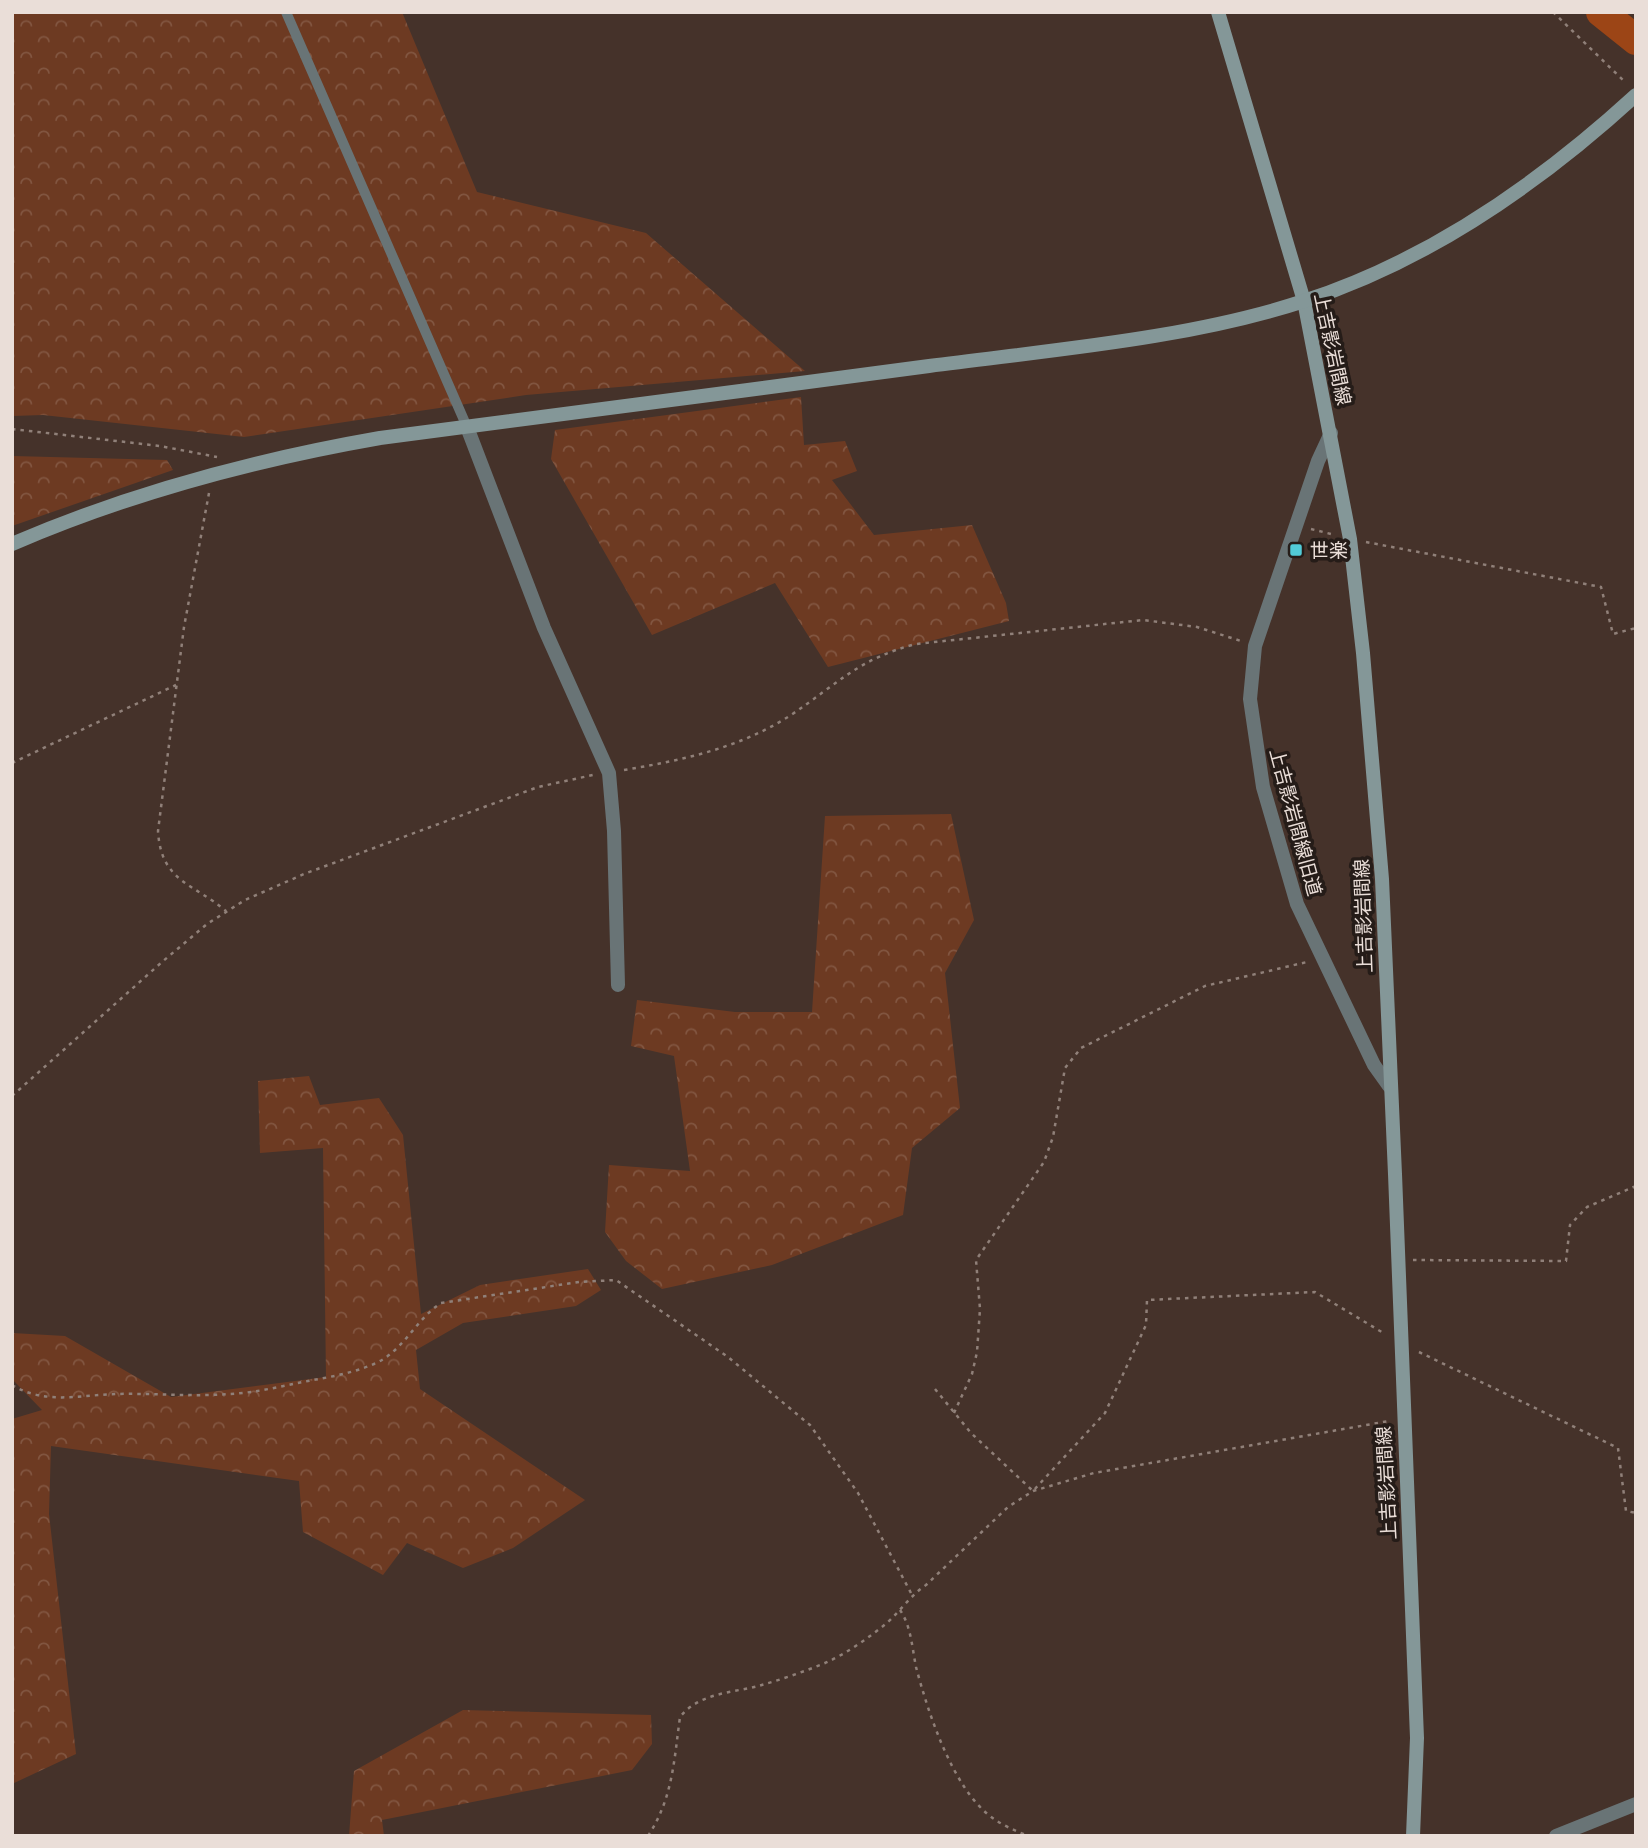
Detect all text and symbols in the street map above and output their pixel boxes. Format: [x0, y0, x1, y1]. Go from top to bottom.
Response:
street label: 上吉影岩間線 [1308, 291, 1358, 407]
place label: 世楽 [1310, 537, 1348, 563]
marker: 世楽 [1288, 542, 1304, 558]
street label: 上吉影岩間線旧道 [1264, 745, 1328, 899]
street label: 上吉影岩間線 [1348, 859, 1378, 973]
street label: 上吉影岩間線 [1370, 1425, 1402, 1541]

